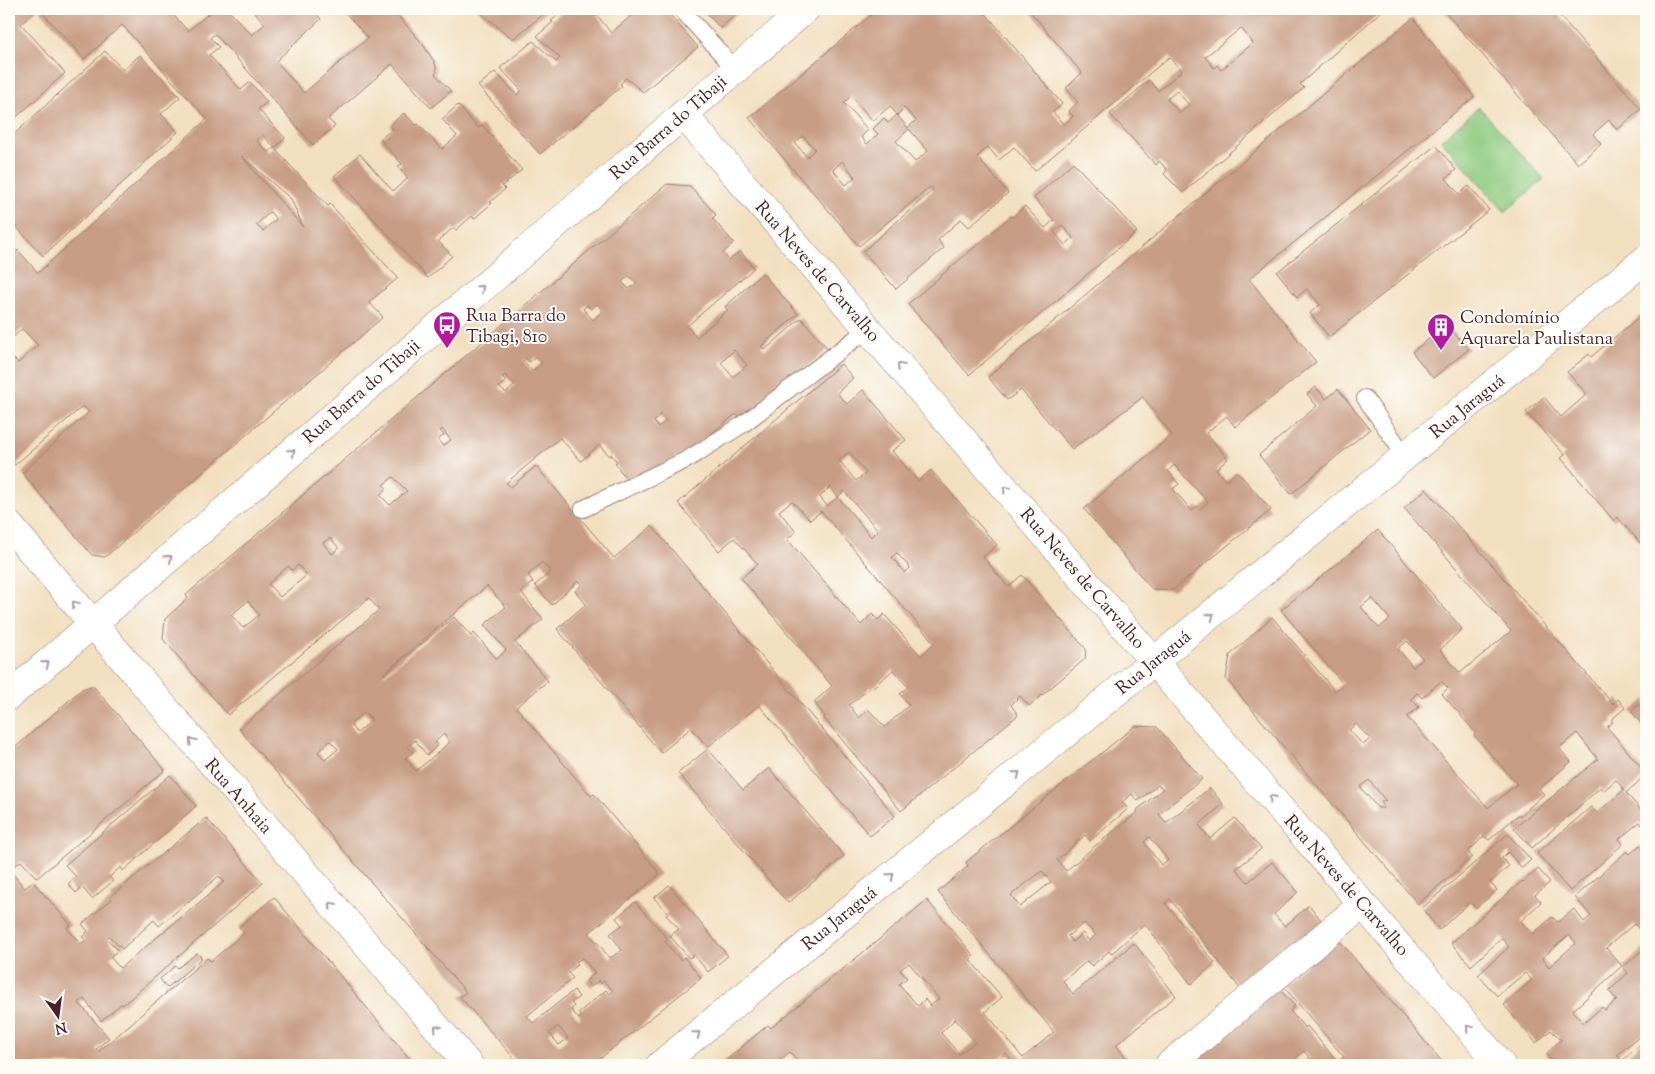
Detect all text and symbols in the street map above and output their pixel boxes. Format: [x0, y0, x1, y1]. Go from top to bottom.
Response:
street label: Rua Barra do Tibaji [605, 70, 734, 187]
street label: Rua Neves de Carvalho [748, 196, 885, 349]
one-way arrow [475, 285, 484, 294]
place label: Rua Barra do Tibagi, 810 [466, 304, 566, 351]
place label: Condomínio Aquarela Paulistana [1460, 306, 1613, 353]
bus stop icon: Rua Barra do Tibagi, 810 [432, 310, 462, 349]
building icon: Condomínio Aquarela Paulistana [1426, 312, 1456, 351]
street label: Rua Barra do Tibaji [298, 334, 427, 451]
one-way arrow [897, 363, 906, 372]
street label: Rua Jaraguá [1425, 369, 1512, 446]
one-way arrow [286, 448, 295, 457]
one-way arrow [1003, 486, 1012, 495]
street label: Rua Neves de Carvalho [1013, 503, 1150, 656]
one-way arrow [163, 555, 172, 564]
one-way arrow [72, 601, 81, 610]
one-way arrow [1205, 612, 1214, 621]
street label: Rua Jaraguá [1111, 625, 1198, 702]
one-way arrow [40, 662, 49, 670]
one-way arrow [189, 738, 198, 747]
street label: Rua Anhaia [197, 754, 278, 841]
one-way arrow [1011, 771, 1020, 779]
one-way arrow [1269, 795, 1278, 804]
street label: Rua Neves de Carvalho [1277, 810, 1414, 963]
one-way arrow [885, 874, 894, 882]
street label: Rua Jaraguá [797, 881, 884, 958]
one-way arrow [329, 901, 338, 910]
north arrow [32, 992, 82, 1042]
text: N [53, 1016, 69, 1038]
one-way arrow [434, 1025, 443, 1034]
one-way arrow [1466, 1025, 1475, 1034]
one-way arrow [692, 1031, 701, 1040]

